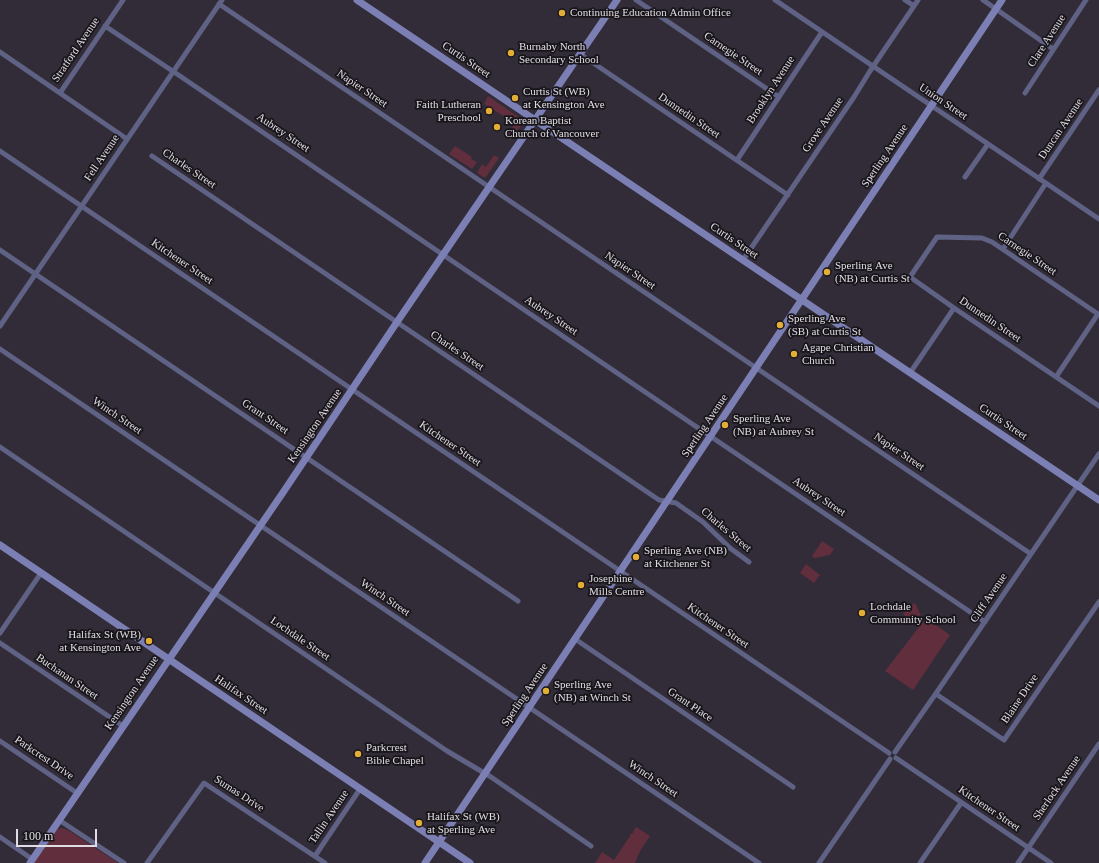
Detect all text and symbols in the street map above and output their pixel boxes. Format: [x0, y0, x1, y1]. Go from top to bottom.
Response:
place label: Continuing Education Admin Office [570, 6, 731, 20]
marker: Continuing Education Admin Office [557, 8, 567, 18]
street label: Clare Avenue [1025, 12, 1069, 70]
street label: Stratford Avenue [49, 15, 103, 85]
street label: Carnegie Street [701, 29, 765, 79]
street label: Curtis Street [439, 39, 493, 81]
place label: Burnaby North Secondary School [519, 40, 599, 66]
marker: Burnaby North Secondary School [506, 48, 516, 58]
street label: Brooklyn Avenue [744, 54, 798, 126]
street label: Napier Street [334, 67, 390, 111]
street label: Union Street [916, 81, 970, 123]
place label: Curtis St (WB) at Kensington Ave [523, 85, 605, 111]
street label: Dunnedin Street [656, 90, 722, 142]
marker: Curtis St (WB) at Kensington Ave [510, 93, 520, 103]
street label: Grove Avenue [800, 95, 846, 155]
street label: Duncan Avenue [1036, 96, 1086, 162]
place label: Faith Lutheran Preschool [416, 98, 481, 124]
marker: Faith Lutheran Preschool [484, 106, 494, 116]
street label: Aubrey Street [254, 110, 312, 156]
place label: Korean Baptist Church of Vancouver [505, 114, 599, 140]
marker: Korean Baptist Church of Vancouver [492, 122, 502, 132]
street label: Sperling Avenue [859, 122, 911, 190]
street label: Fell Avenue [82, 132, 122, 184]
street label: Charles Street [160, 146, 218, 192]
street label: Curtis Street [707, 220, 761, 262]
street label: Carnegie Street [995, 229, 1059, 279]
street label: Kitchener Street [149, 236, 215, 288]
street label: Napier Street [602, 249, 658, 293]
place label: Sperling Ave (NB) at Curtis St [835, 259, 910, 285]
marker: Sperling Ave (NB) at Curtis St [822, 267, 832, 277]
street label: Aubrey Street [522, 293, 580, 339]
street label: Dunnedin Street [957, 294, 1023, 346]
place label: Sperling Ave (SB) at Curtis St [788, 312, 861, 338]
marker: Sperling Ave (SB) at Curtis St [775, 320, 785, 330]
street label: Charles Street [428, 328, 486, 374]
place label: Agape Christian Church [802, 341, 874, 367]
marker: Agape Christian Church [789, 349, 799, 359]
street label: Kensington Avenue [285, 386, 345, 466]
street label: Sperling Avenue [679, 392, 731, 460]
street label: Winch Street [90, 395, 144, 437]
street label: Grant Street [239, 397, 291, 437]
street label: Curtis Street [976, 401, 1030, 443]
place label: Sperling Ave (NB) at Aubrey St [733, 412, 814, 438]
street label: Kitchener Street [417, 418, 483, 470]
marker: Sperling Ave (NB) at Aubrey St [720, 420, 730, 430]
street label: Napier Street [871, 430, 927, 474]
street label: Aubrey Street [790, 474, 848, 520]
street label: Charles Street [698, 505, 754, 555]
place label: Sperling Ave (NB) at Kitchener St [644, 544, 727, 570]
marker: Sperling Ave (NB) at Kitchener St [631, 552, 641, 562]
street label: Cliff Avenue [968, 571, 1010, 625]
place label: Josephine Mills Centre [589, 572, 644, 598]
street label: Winch Street [358, 577, 412, 619]
marker: Josephine Mills Centre [576, 580, 586, 590]
street label: Kitchener Street [685, 600, 751, 652]
place label: Lochdale Community School [870, 600, 956, 626]
marker: Lochdale Community School [857, 608, 867, 618]
street label: Lochdale Street [268, 614, 332, 664]
place label: Halifax St (WB) at Kensington Ave [59, 628, 141, 654]
marker: Halifax St (WB) at Kensington Ave [144, 636, 154, 646]
street label: Buchanan Street [33, 651, 101, 703]
street label: Kensington Avenue [102, 653, 162, 733]
street label: Sperling Avenue [499, 661, 551, 729]
street label: Halifax Street [212, 672, 270, 718]
street label: Blaine Drive [999, 672, 1041, 726]
place label: Sperling Ave (NB) at Winch St [554, 678, 631, 704]
street label: Grant Place [665, 685, 715, 725]
marker: Sperling Ave (NB) at Winch St [541, 686, 551, 696]
street label: Parkcrest Drive [12, 733, 76, 783]
place label: Parkcrest Bible Chapel [366, 741, 424, 767]
marker: Parkcrest Bible Chapel [353, 749, 363, 759]
street label: Sherlock Avenue [1030, 753, 1084, 823]
street label: Winch Street [626, 758, 680, 800]
street label: Sumas Drive [211, 773, 267, 815]
street label: Kitchener Street [956, 783, 1022, 835]
street label: Tallin Avenue [306, 788, 352, 846]
place label: Halifax St (WB) at Sperling Ave [427, 810, 500, 836]
marker: Halifax St (WB) at Sperling Ave [414, 818, 424, 828]
scale bar [18, 821, 99, 847]
text: 100 m [23, 829, 53, 843]

